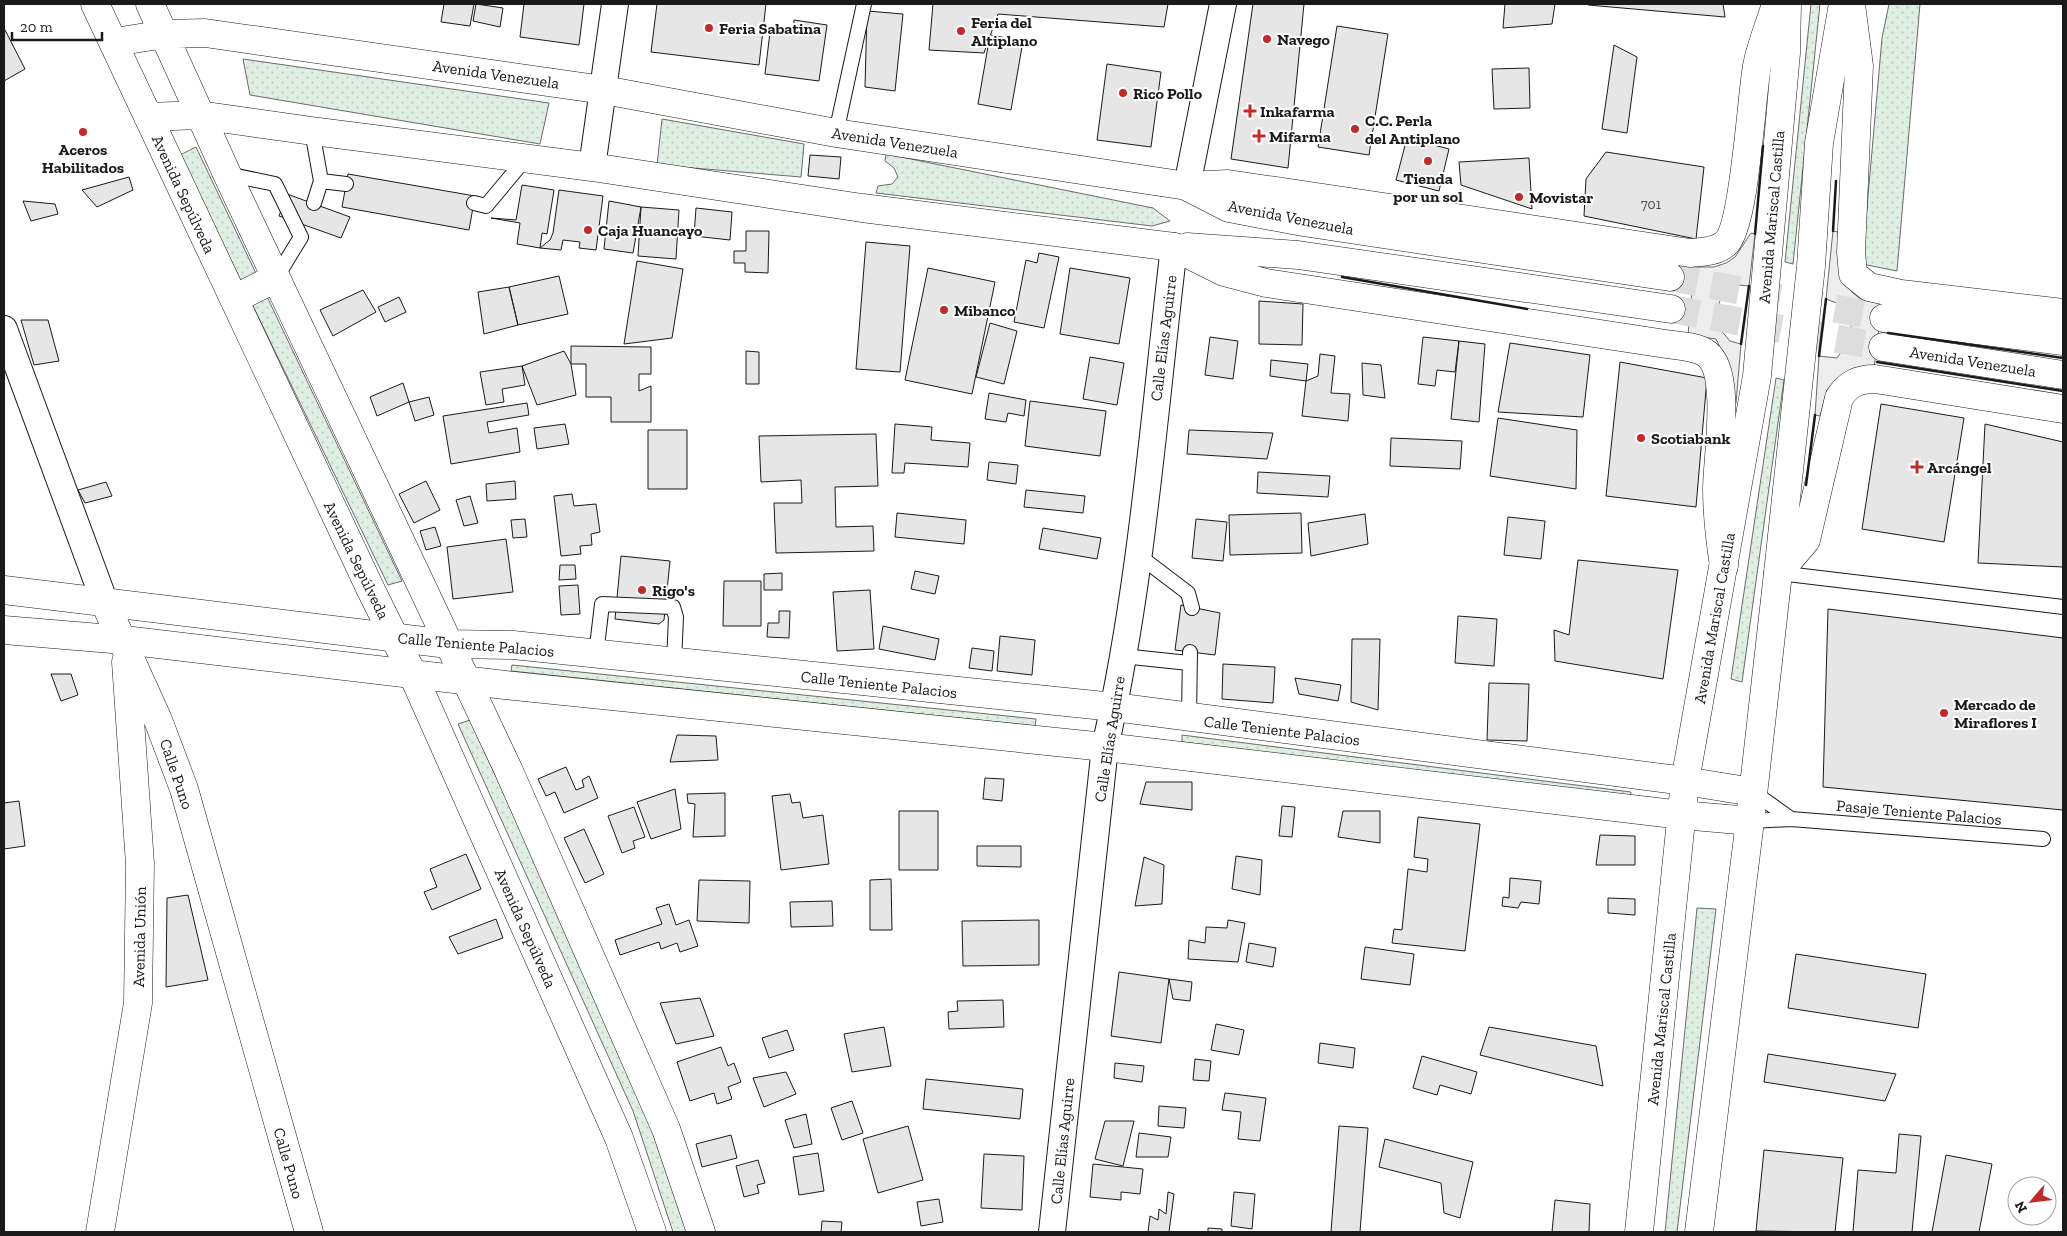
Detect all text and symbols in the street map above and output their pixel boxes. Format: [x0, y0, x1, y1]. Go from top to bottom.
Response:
scale bar [12, 10, 102, 42]
place label: Feria del Altiplano [971, 13, 1038, 50]
text: 20 m [20, 18, 53, 36]
place label: Feria Sabatina [719, 19, 821, 38]
marker: Feria Sabatina [703, 22, 715, 34]
marker: Feria del Altiplano [955, 25, 967, 37]
place label: Navego [1277, 30, 1331, 49]
marker: Navego [1261, 33, 1273, 45]
street label: Avenida Venezuela [431, 56, 561, 93]
place label: Rico Pollo [1133, 84, 1203, 103]
marker: Rico Pollo [1117, 87, 1129, 99]
place label: Inkafarma [1260, 102, 1335, 121]
marker: Inkafarma [1244, 105, 1256, 117]
place label: C.C. Perla del Antiplano [1365, 111, 1461, 148]
street label: Avenida Venezuela [830, 123, 960, 162]
marker: C.C. Perla del Antiplano [1349, 123, 1361, 135]
marker: Aceros Habilitados [77, 126, 89, 138]
place label: Mifarma [1269, 127, 1331, 146]
marker: Mifarma [1253, 130, 1265, 142]
street label: Avenida Mariscal Castilla [1754, 130, 1789, 304]
street label: Avenida Sepúlveda [148, 132, 219, 257]
place label: Aceros Habilitados [42, 140, 124, 177]
marker: Tienda por un sol [1422, 155, 1434, 167]
place label: Tienda por un sol [1393, 169, 1463, 206]
place label: Movistar [1529, 188, 1593, 207]
marker: Movistar [1513, 191, 1525, 203]
street label: Avenida Venezuela [1226, 196, 1356, 239]
house number: 701 [1641, 196, 1662, 213]
place label: Caja Huancayo [598, 221, 703, 240]
marker: Caja Huancayo [582, 224, 594, 236]
street label: Calle Elías Aguirre [1146, 274, 1181, 402]
place label: Mibanco [954, 301, 1016, 320]
marker: Mibanco [938, 304, 950, 316]
street label: Avenida Venezuela [1908, 342, 2038, 381]
place label: Scotiabank [1651, 429, 1730, 448]
marker: Scotiabank [1635, 432, 1647, 444]
place label: Arcángel [1927, 458, 1992, 477]
marker: Arcángel [1911, 461, 1923, 473]
street label: Avenida Sepúlveda [320, 498, 393, 622]
street label: Avenida Mariscal Castilla [1690, 531, 1739, 705]
place label: Rigo's [652, 581, 695, 600]
marker: Rigo's [636, 584, 648, 596]
street label: Calle Teniente Palacios [397, 628, 555, 661]
street label: Calle Teniente Palacios [800, 667, 958, 702]
street label: Calle Elías Aguirre [1090, 675, 1129, 803]
place label: Mercado de Miraflores I [1954, 695, 2037, 732]
marker: Mercado de Miraflores I [1938, 707, 1950, 719]
street label: Calle Teniente Palacios [1203, 711, 1361, 750]
street label: Calle Puno [156, 736, 197, 812]
street label: Pasaje Teniente Palacios [1835, 796, 2003, 829]
street label: Avenida Sepúlveda [491, 866, 560, 991]
street label: Avenida Unión [129, 886, 150, 988]
street label: Avenida Mariscal Castilla [1643, 932, 1680, 1106]
street label: Calle Elías Aguirre [1046, 1077, 1079, 1205]
street label: Calle Puno [269, 1125, 308, 1201]
north arrow [2007, 1176, 2057, 1226]
text: N [2011, 1198, 2031, 1216]

